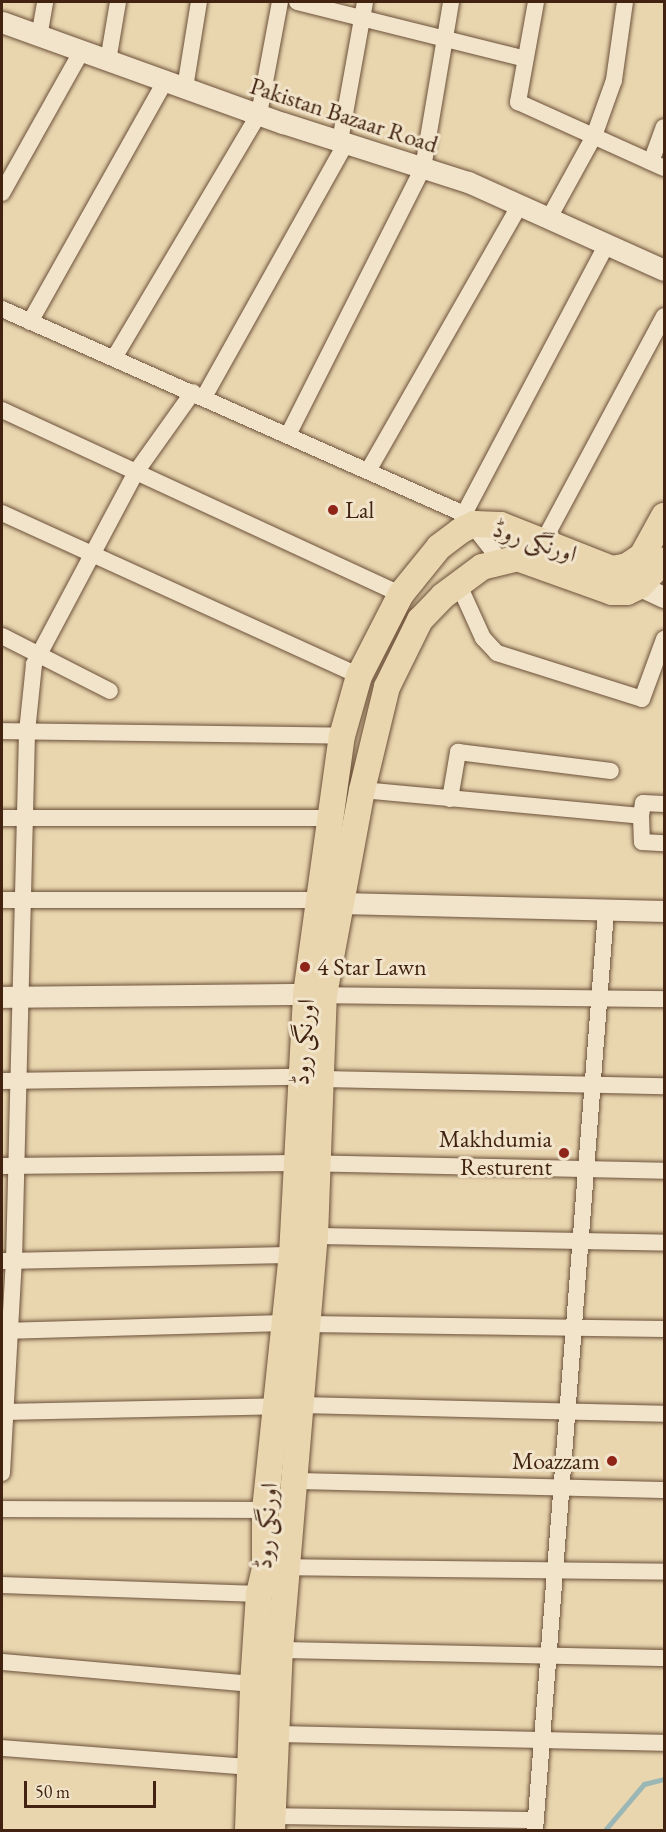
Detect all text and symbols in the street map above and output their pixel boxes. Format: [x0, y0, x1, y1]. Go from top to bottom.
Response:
street label: Pakistan Bazaar Road [247, 71, 441, 159]
place label: Lal [345, 496, 374, 524]
marker: Lal [326, 503, 340, 517]
street label: اورنگی روڈ [489, 514, 581, 568]
place label: 4 Star Lawn [317, 953, 427, 981]
marker: 4 Star Lawn [298, 960, 312, 974]
street label: اورنگی روڈ [286, 998, 320, 1086]
place label: Makhdumia Resturent [439, 1125, 552, 1181]
marker: Makhdumia Resturent [557, 1146, 571, 1160]
place label: Moazzam [512, 1447, 600, 1475]
marker: Moazzam [605, 1454, 619, 1468]
street label: اورنگی روڈ [249, 1482, 283, 1570]
scale bar [27, 1769, 159, 1807]
text: 50 m [35, 1780, 70, 1803]

